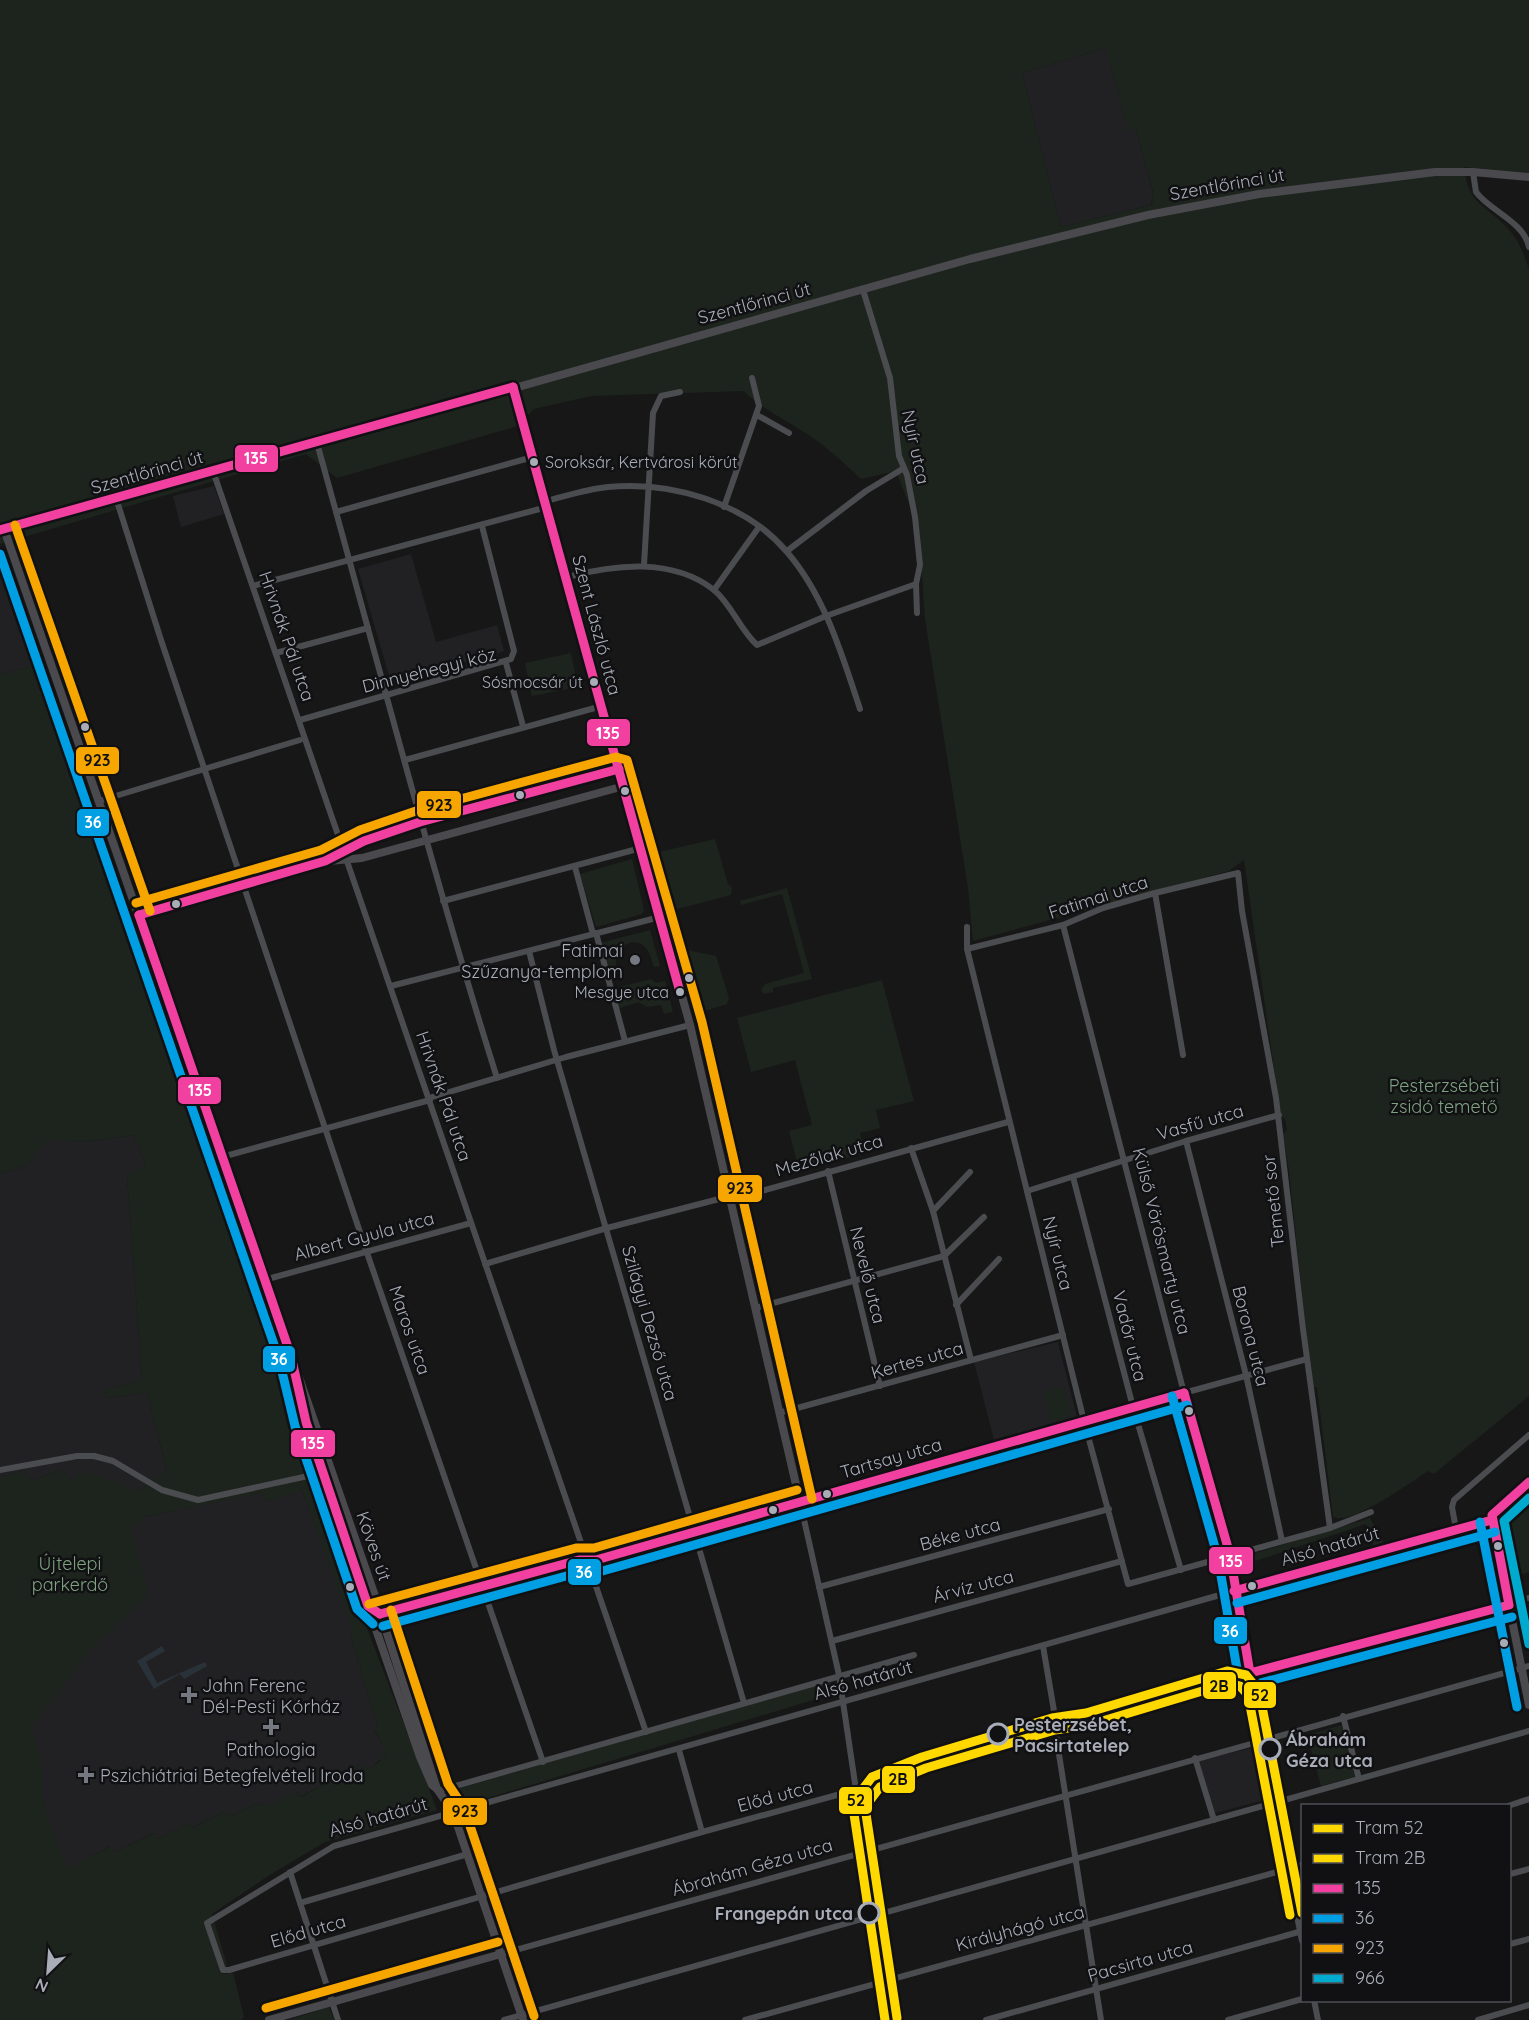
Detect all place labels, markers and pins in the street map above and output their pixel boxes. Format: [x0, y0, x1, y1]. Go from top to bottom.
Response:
place label: Soroksár, Kertvárosi körút [545, 452, 737, 472]
marker: Soroksár, Kertvárosi körút [528, 456, 540, 468]
place label: Sósmocsár út [482, 672, 583, 692]
marker: Sósmocsár út [588, 676, 600, 688]
unlabelled marker [79, 721, 91, 733]
unlabelled marker [619, 785, 631, 797]
unlabelled marker [514, 789, 526, 801]
unlabelled marker [170, 898, 182, 910]
place label: Fatimai Szűzanya-templom [461, 939, 623, 983]
marker: Fatimai Szűzanya-templom [628, 953, 642, 967]
unlabelled marker [683, 972, 695, 984]
place label: Mesgye utca [574, 982, 669, 1002]
marker: Mesgye utca [674, 986, 686, 998]
unlabelled marker [1183, 1405, 1195, 1417]
unlabelled marker [821, 1488, 833, 1500]
unlabelled marker [767, 1504, 779, 1516]
unlabelled marker [1492, 1540, 1504, 1552]
unlabelled marker [1246, 1580, 1258, 1592]
unlabelled marker [344, 1581, 356, 1593]
unlabelled marker [1498, 1637, 1510, 1649]
place label: Jahn Ferenc Dél-Pesti Kórház [202, 1674, 340, 1718]
marker: Jahn Ferenc Dél-Pesti Kórház [180, 1686, 198, 1704]
place label: Pesterzsébet, Pacsirtatelep [1014, 1713, 1132, 1757]
marker: Pathologia [262, 1718, 280, 1736]
marker: Pesterzsébet, Pacsirtatelep [987, 1723, 1009, 1745]
place label: Ábrahám Géza utca [1286, 1728, 1373, 1772]
place label: Pathologia [226, 1738, 316, 1761]
marker: Ábrahám Géza utca [1259, 1738, 1281, 1760]
place label: Pszichiátriai Betegfelvételi Iroda [100, 1764, 364, 1787]
marker: Pszichiátriai Betegfelvételi Iroda [77, 1766, 95, 1784]
place label: Frangepán utca [715, 1902, 853, 1925]
marker: Frangepán utca [858, 1902, 880, 1924]

